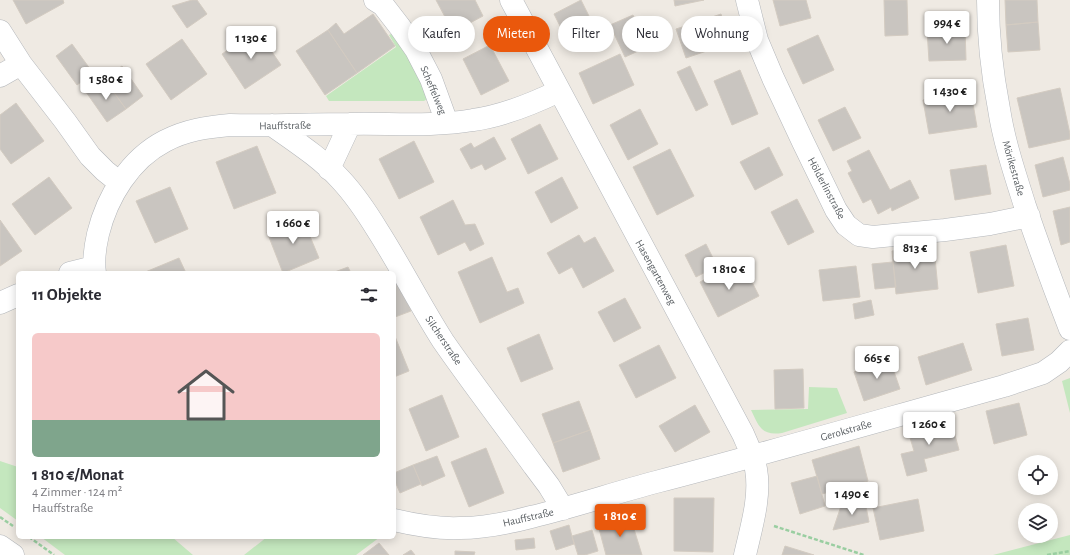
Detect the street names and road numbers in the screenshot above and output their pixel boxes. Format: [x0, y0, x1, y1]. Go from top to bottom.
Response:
street label: Scheffelweg [418, 64, 449, 117]
street label: Hauffstraße [259, 120, 311, 131]
street label: Mörikestraße [1000, 139, 1027, 197]
street label: Hölderlinstraße [806, 156, 847, 221]
street label: Hasengartenweg [633, 238, 678, 307]
street label: Silcherstraße [423, 314, 464, 367]
street label: Gerokstraße [819, 418, 873, 443]
street label: Hauffstraße [502, 506, 555, 529]

